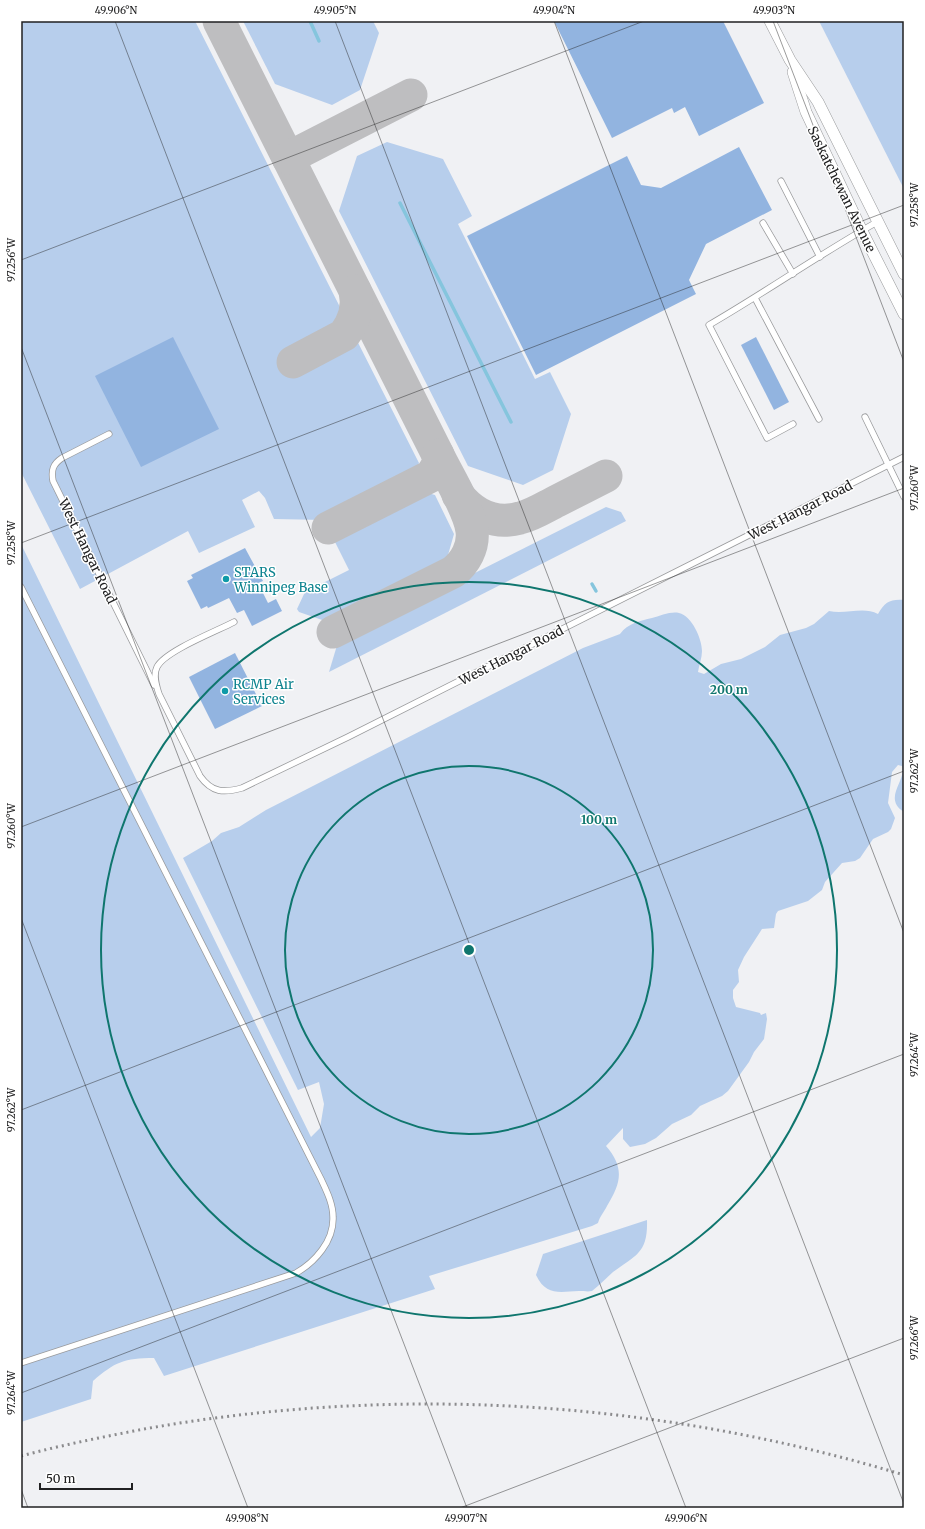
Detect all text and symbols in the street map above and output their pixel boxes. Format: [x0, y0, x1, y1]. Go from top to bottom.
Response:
text: 49.906°N [95, 4, 137, 17]
text: 49.905°N [314, 4, 356, 17]
text: 49.904°N [533, 4, 575, 17]
text: 49.903°N [753, 4, 795, 17]
street label: Saskatchewan Avenue [804, 123, 880, 255]
text: 97.258°W [908, 182, 921, 227]
text: 97.256°W [5, 237, 18, 282]
text: 97.260°W [908, 464, 921, 511]
street label: West Hangar Road [744, 477, 855, 545]
street label: West Hangar Road [54, 495, 120, 607]
text: 97.258°W [5, 520, 18, 565]
place label: STARS Winnipeg Base [233, 564, 328, 596]
marker: STARS Winnipeg Base [221, 574, 231, 584]
street label: West Hangar Road [455, 622, 566, 690]
place label: RCMP Air Services [233, 676, 294, 708]
text: 200 m [710, 682, 748, 697]
marker: RCMP Air Services [220, 686, 230, 696]
text: 97.262°W [908, 748, 921, 793]
text: 97.260°W [5, 802, 18, 849]
text: 100 m [581, 812, 617, 827]
centre of rings [462, 943, 476, 957]
text: 97.264°W [908, 1032, 921, 1077]
text: 97.262°W [5, 1087, 18, 1132]
text: 97.266°W [908, 1315, 921, 1360]
text: 97.264°W [5, 1370, 18, 1415]
scale bar [40, 1465, 132, 1491]
text: 50 m [46, 1471, 75, 1486]
text: 49.908°N [226, 1512, 269, 1525]
text: 49.907°N [445, 1512, 488, 1525]
text: 49.906°N [665, 1512, 707, 1525]

